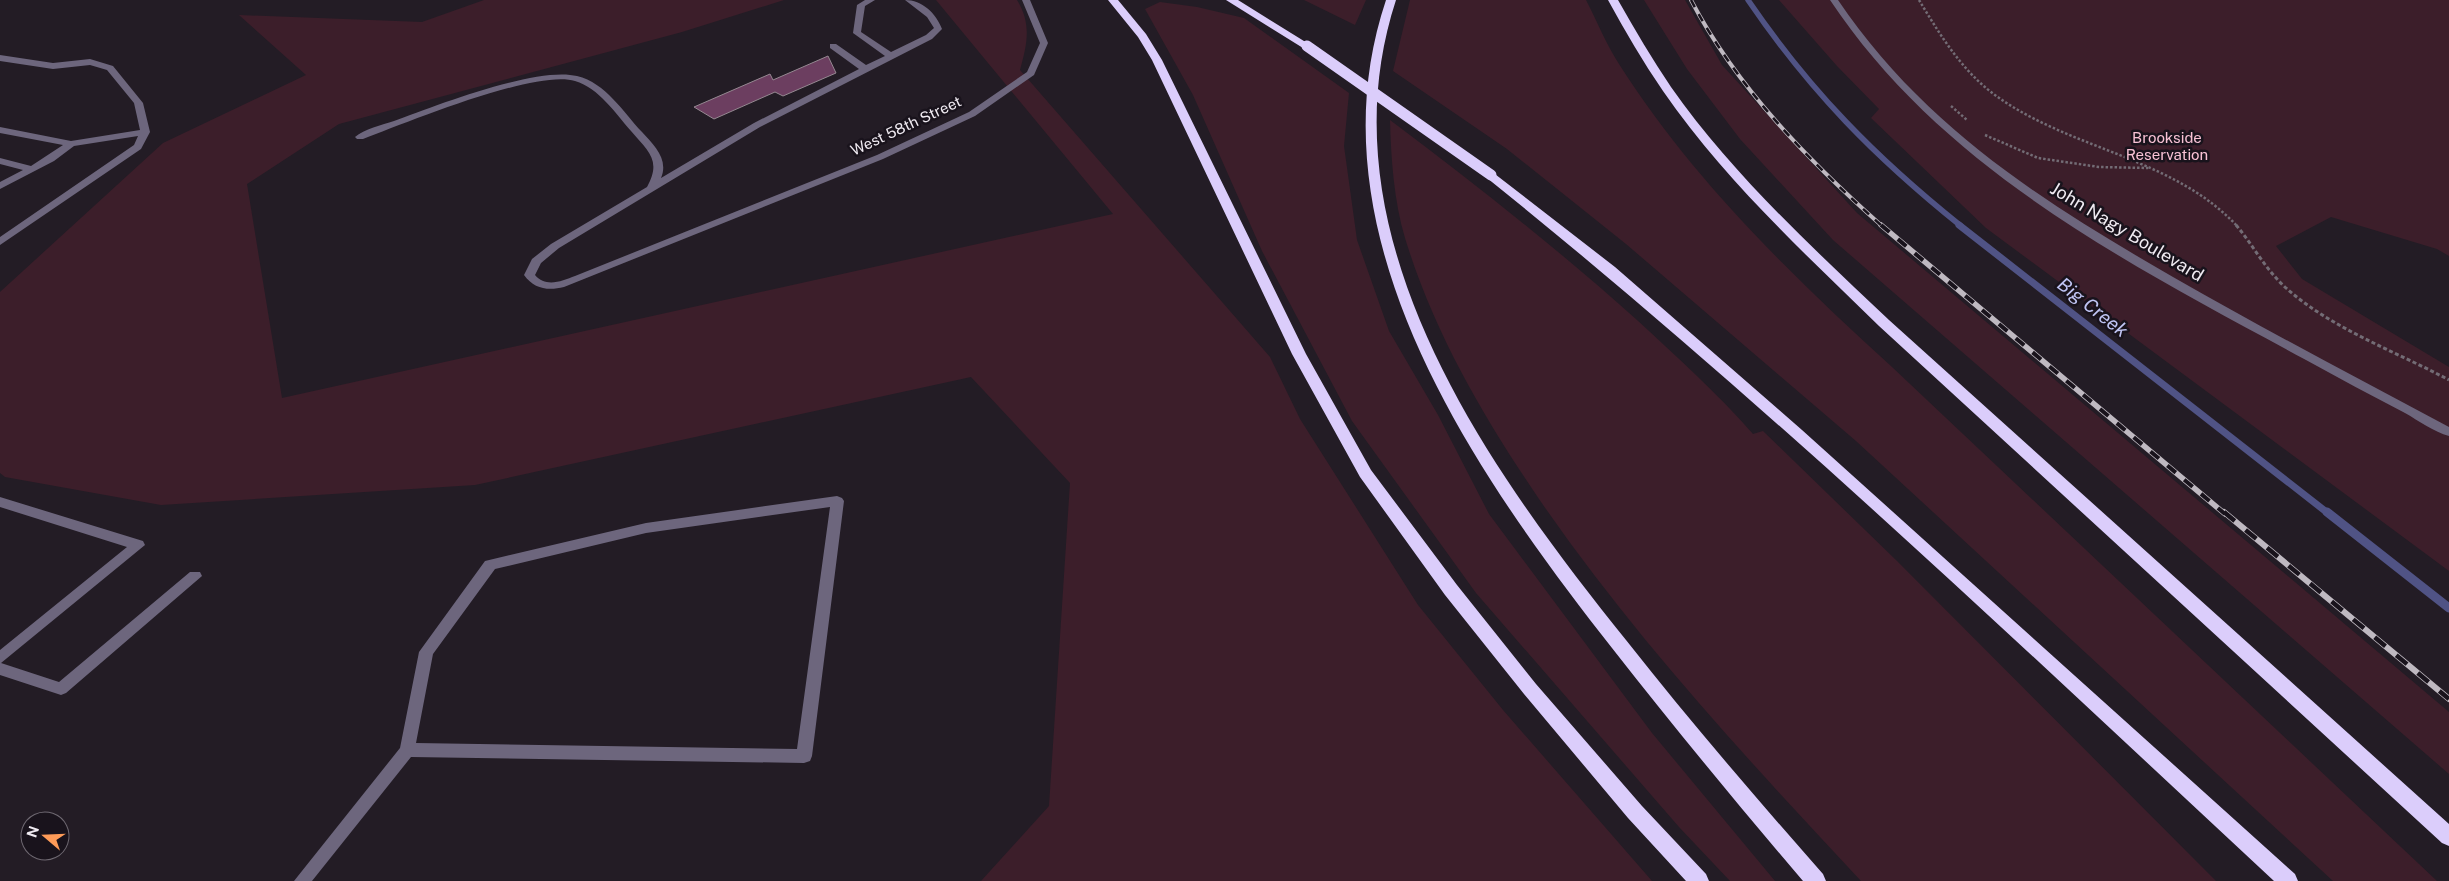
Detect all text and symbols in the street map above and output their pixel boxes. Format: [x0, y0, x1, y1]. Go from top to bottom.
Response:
street label: West 58th Street [848, 92, 964, 159]
park label: Brookside Reservation [2126, 129, 2208, 163]
street label: John Nagy Boulevard [2047, 177, 2208, 286]
water label: Big Creek [2053, 273, 2133, 342]
north arrow [20, 811, 70, 861]
text: N [23, 824, 42, 840]

